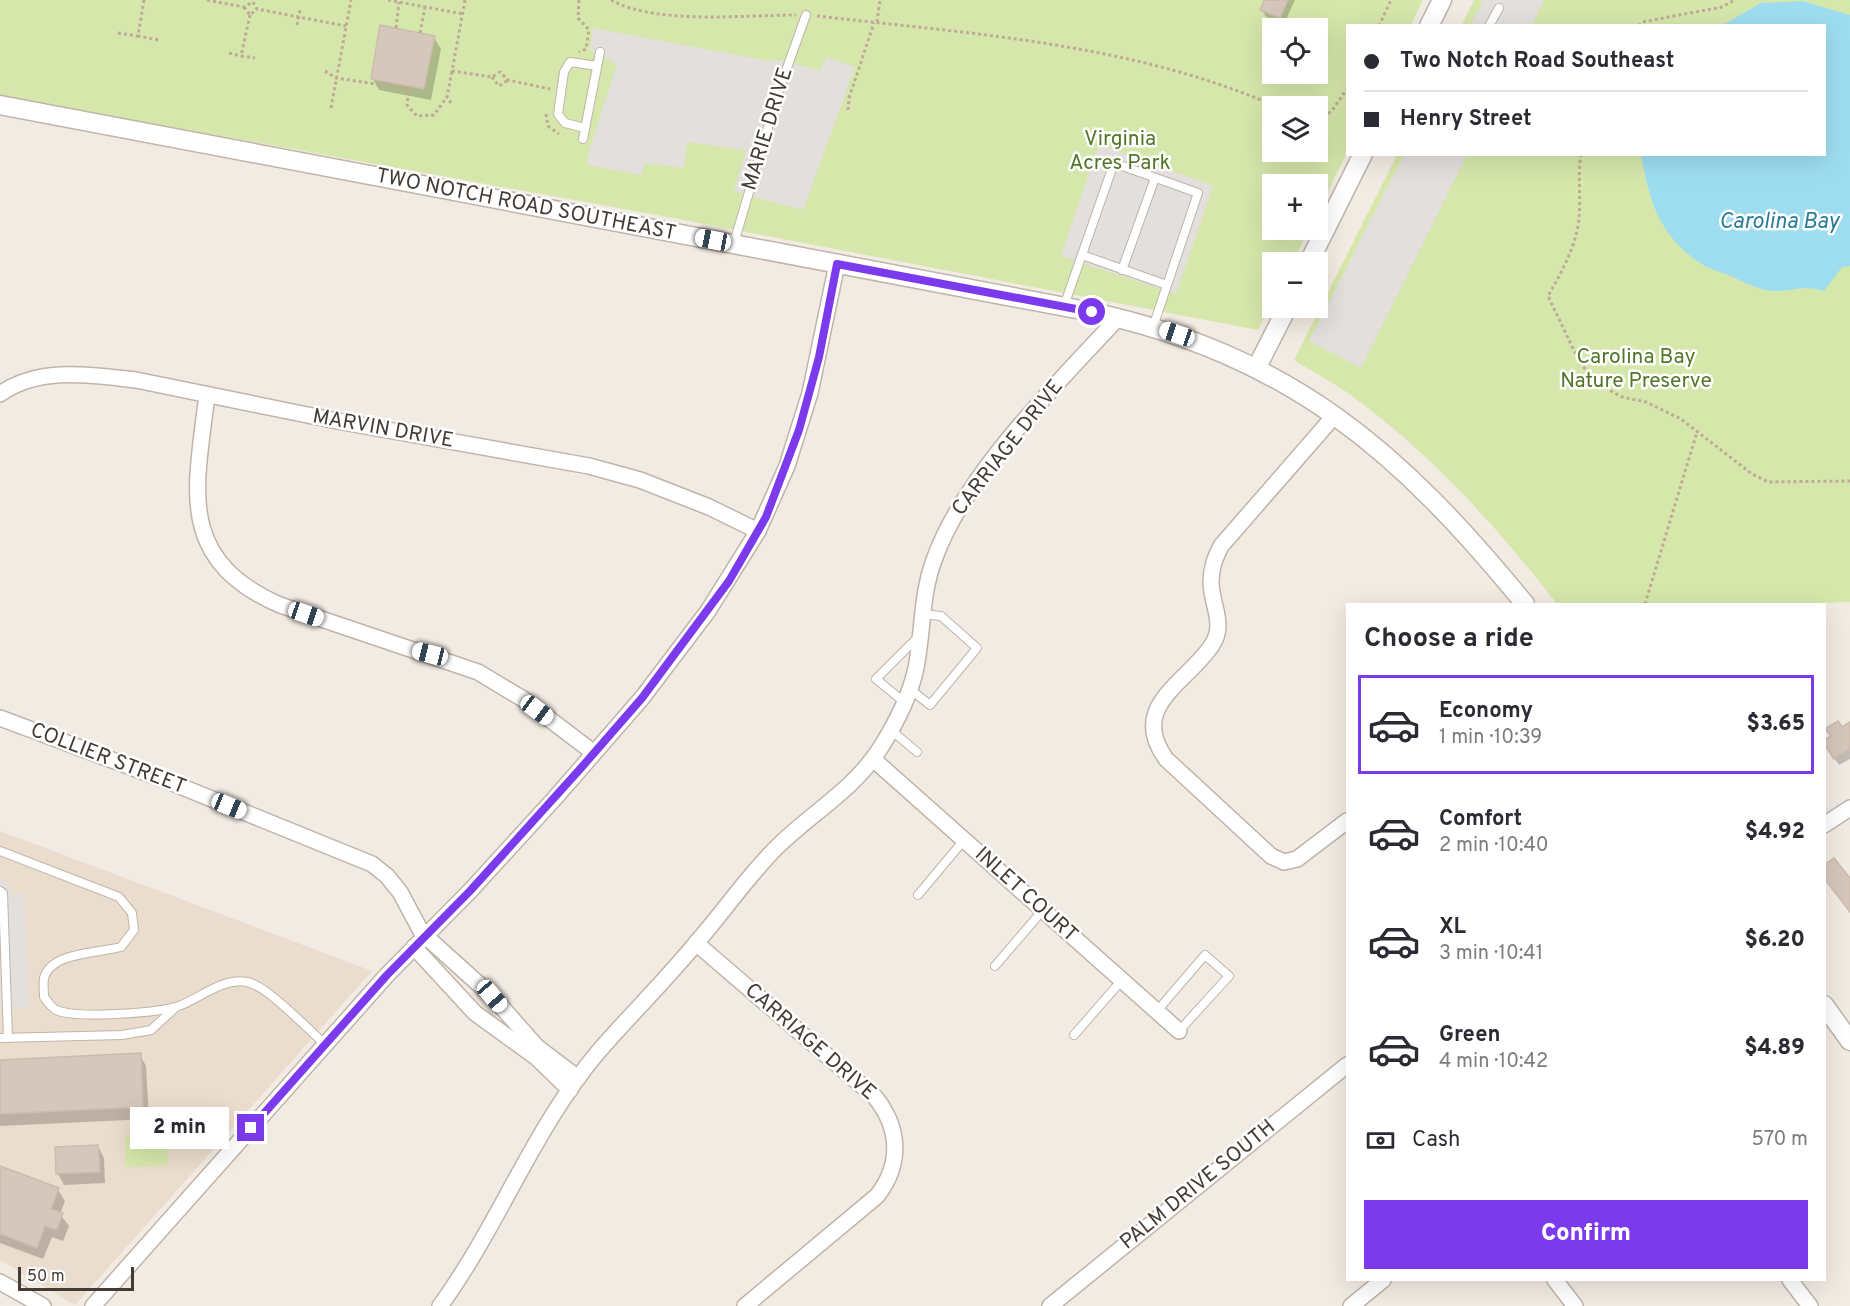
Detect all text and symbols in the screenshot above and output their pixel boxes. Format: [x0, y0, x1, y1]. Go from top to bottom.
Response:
map controls [1262, 18, 1328, 318]
button: locate [1262, 18, 1328, 84]
text: Two Notch Road Southeast [1400, 48, 1675, 75]
street label: MARIE DRIVE [736, 64, 800, 194]
button: layers [1262, 96, 1328, 162]
text: Henry Street [1400, 106, 1532, 133]
park label: Virginia Acres Park [1069, 126, 1171, 177]
street label: TWO NOTCH ROAD SOUTHEAST [374, 163, 678, 247]
button: + [1262, 174, 1328, 240]
water label: Carolina Bay [1719, 209, 1841, 236]
car [694, 228, 732, 252]
button: − [1262, 252, 1328, 318]
route start [1078, 298, 1105, 325]
car [1157, 320, 1197, 348]
park label: Carolina Bay Nature Preserve [1560, 344, 1712, 395]
street label: CARRIAGE DRIVE [946, 374, 1070, 522]
street label: MARVIN DRIVE [310, 403, 456, 455]
car [286, 600, 326, 628]
text: Choose a ride [1364, 622, 1534, 656]
car [410, 641, 450, 667]
car [517, 692, 557, 728]
icon: car [1367, 698, 1421, 752]
text: Economy [1439, 698, 1533, 725]
text: $3.65 [1747, 711, 1805, 738]
street label: COLLIER STREET [26, 717, 190, 801]
text: 1 min · 10:39 [1439, 725, 1542, 751]
car [209, 791, 249, 821]
icon: car [1367, 806, 1421, 860]
text: Comfort [1439, 806, 1522, 833]
text: $4.92 [1745, 819, 1805, 846]
text: 2 min · 10:40 [1439, 833, 1549, 859]
street label: INLET COURT [969, 841, 1083, 949]
icon: car [1367, 914, 1421, 968]
text: XL [1439, 914, 1466, 941]
text: $6.20 [1744, 927, 1805, 954]
text: 3 min · 10:41 [1439, 941, 1543, 967]
car [473, 977, 511, 1015]
street label: CARRIAGE DRIVE [739, 977, 881, 1107]
icon: car [1367, 1022, 1421, 1076]
text: Green [1439, 1022, 1501, 1049]
text: $4.89 [1744, 1035, 1805, 1062]
text: 4 min · 10:42 [1439, 1049, 1548, 1075]
callout: 2 min [131, 1107, 230, 1149]
route end [237, 1114, 264, 1141]
street label: PALM DRIVE SOUTH [1115, 1114, 1281, 1256]
text: 2 min [153, 1115, 206, 1141]
icon: cash [1364, 1124, 1397, 1157]
text: Cash [1412, 1127, 1461, 1154]
text: 570 m [1751, 1127, 1808, 1153]
button: Confirm [1364, 1200, 1808, 1269]
scale bar [18, 1264, 134, 1292]
text: 50 m [27, 1267, 65, 1287]

